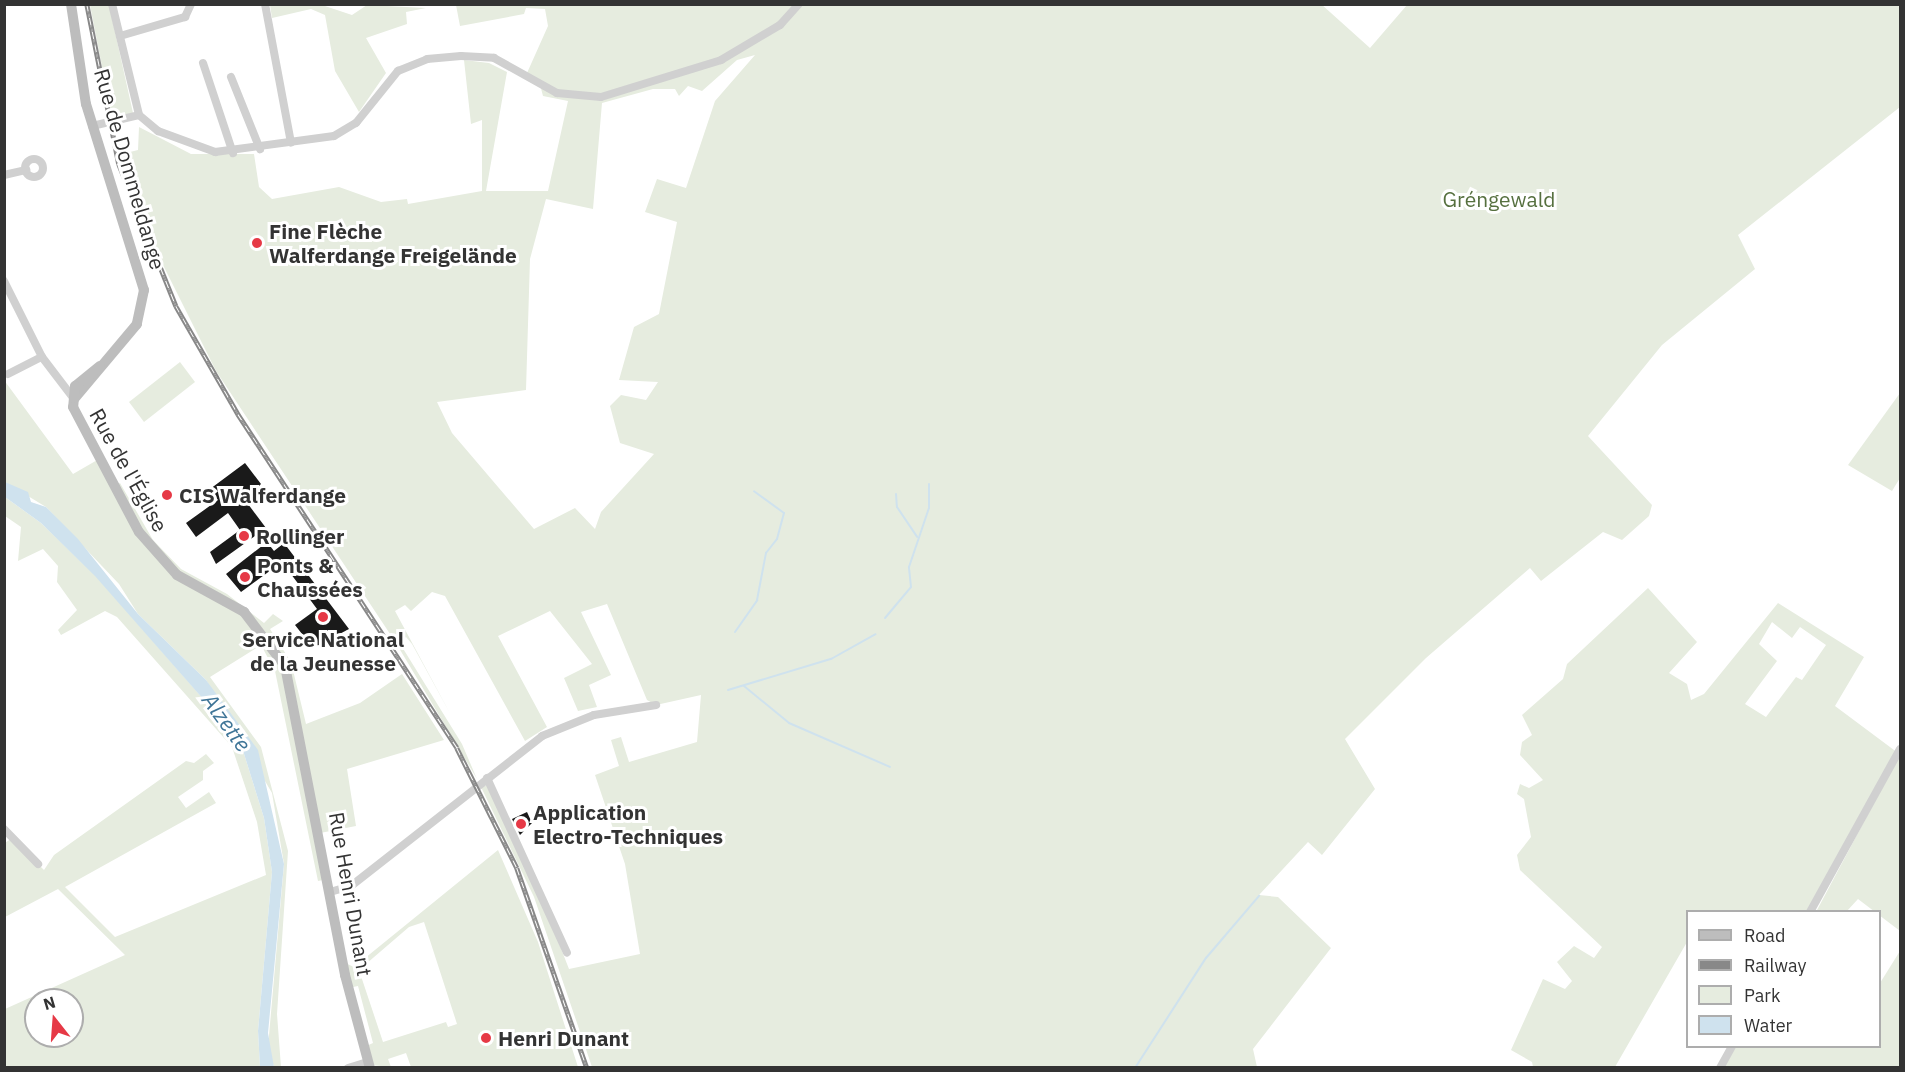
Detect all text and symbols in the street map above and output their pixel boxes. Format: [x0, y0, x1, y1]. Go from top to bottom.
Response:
street label: Rue de Dommeldange [89, 66, 171, 272]
park label: Gréngewald [1442, 186, 1556, 212]
place label: Fine Flèche Walferdange Freigelände [269, 218, 517, 268]
marker: Fine Flèche Walferdange Freigelände [250, 236, 264, 250]
street label: Rue de l'Église [85, 404, 173, 536]
place label: CIS Walferdange [179, 482, 346, 508]
marker: CIS Walferdange [160, 488, 174, 502]
place label: Rollinger [256, 523, 345, 549]
marker: Rollinger [237, 529, 251, 543]
place label: Ponts & Chaussées [257, 552, 363, 602]
marker: Ponts & Chaussées [238, 570, 252, 584]
marker: Service National de la Jeunesse [316, 610, 330, 624]
place label: Service National de la Jeunesse [242, 626, 404, 676]
water label: Alzette [197, 688, 257, 756]
place label: Application Electro-Techniques [533, 799, 723, 849]
street label: Rue Henri Dunant [324, 810, 378, 978]
marker: Application Electro-Techniques [514, 817, 528, 831]
legend [1686, 910, 1881, 1048]
text: Road [1744, 924, 1785, 947]
text: Railway [1744, 954, 1806, 977]
text: Park [1744, 984, 1780, 1007]
north arrow [24, 988, 84, 1048]
text: N [41, 991, 58, 1014]
text: Water [1744, 1014, 1792, 1037]
place label: Henri Dunant [498, 1025, 629, 1051]
marker: Henri Dunant [479, 1031, 493, 1045]

